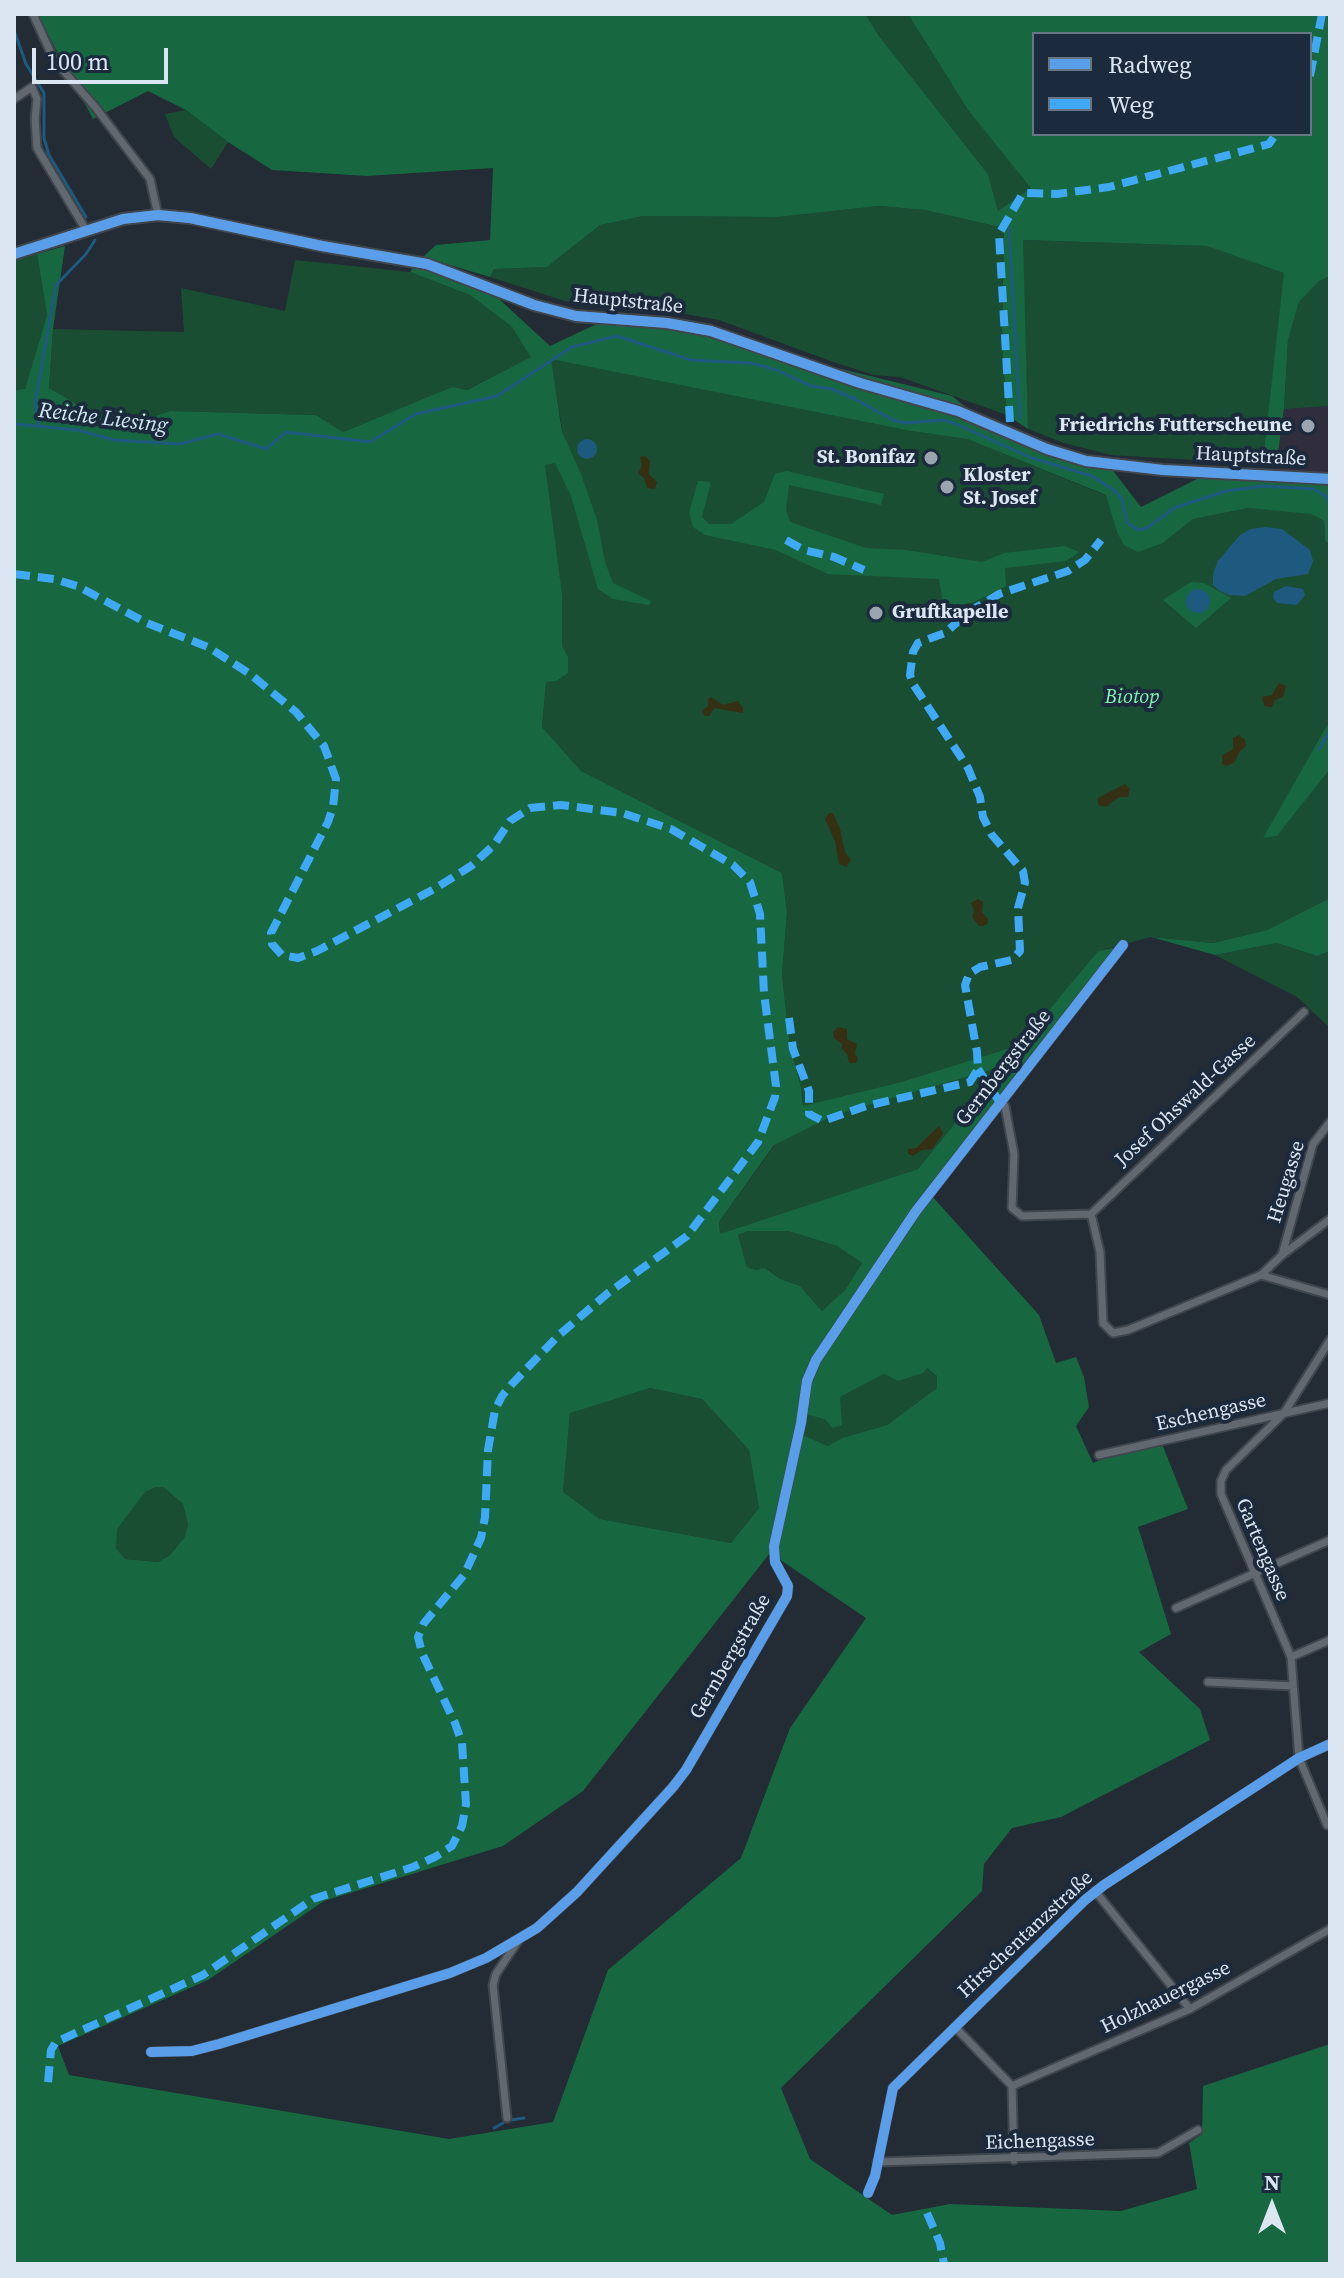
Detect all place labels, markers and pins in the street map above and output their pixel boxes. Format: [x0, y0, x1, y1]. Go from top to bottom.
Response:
place label: Friedrichs Futterscheune [1059, 414, 1292, 438]
marker: Friedrichs Futterscheune [1299, 417, 1317, 435]
place label: St. Bonifaz [817, 446, 915, 470]
marker: St. Bonifaz [922, 449, 940, 467]
place label: Kloster St. Josef [963, 464, 1036, 511]
marker: Kloster St. Josef [938, 478, 956, 496]
place label: Gruftkapelle [892, 601, 1008, 625]
marker: Gruftkapelle [867, 604, 885, 622]

